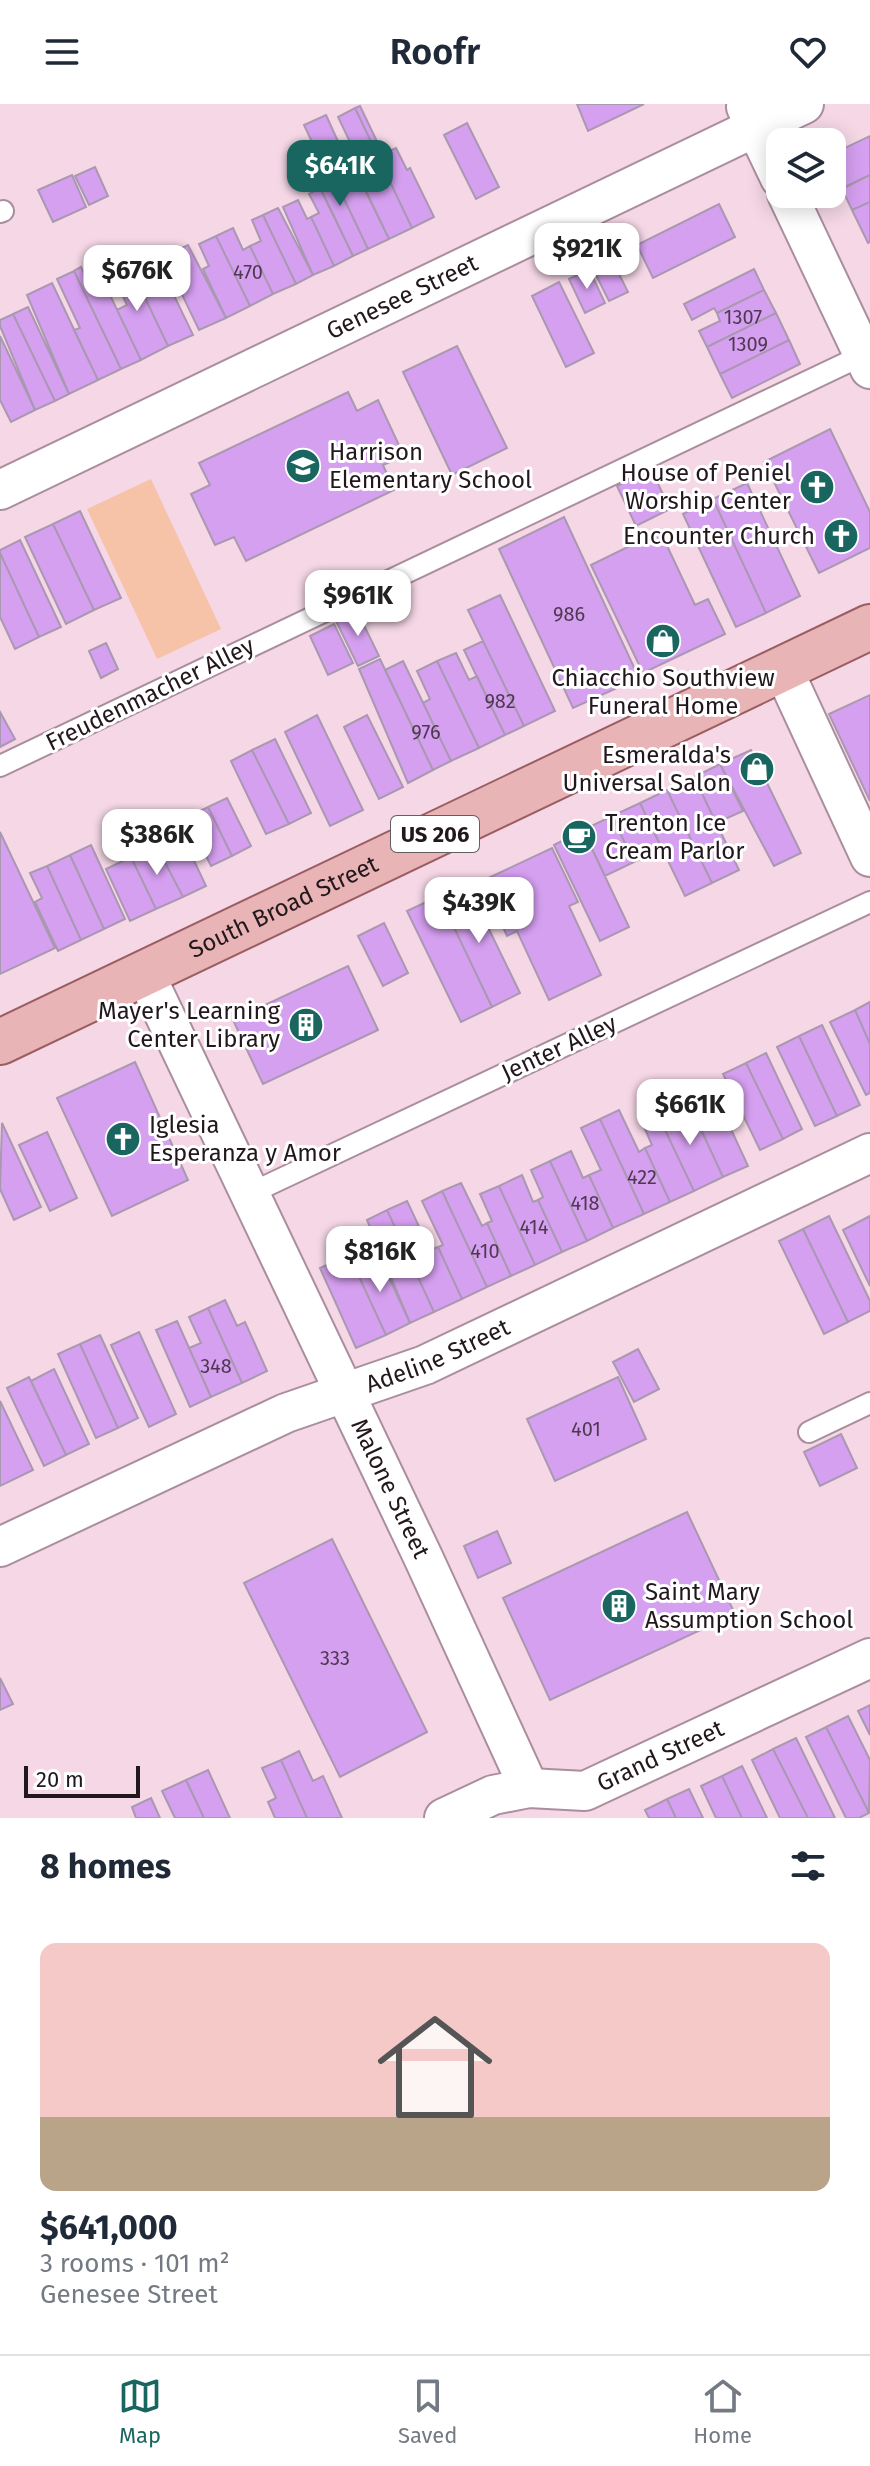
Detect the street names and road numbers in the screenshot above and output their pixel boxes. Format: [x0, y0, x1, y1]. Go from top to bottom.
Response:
street label: Genesee Street [322, 249, 483, 345]
street label: Freudenmacher Alley [41, 631, 259, 757]
road number: US 206 [391, 816, 479, 852]
street label: South Broad Street [184, 850, 383, 964]
street label: Jenter Alley [497, 1009, 621, 1087]
street label: Adeline Street [362, 1313, 514, 1398]
street label: Malone Street [345, 1414, 436, 1563]
street label: Grand Street [592, 1714, 728, 1797]

